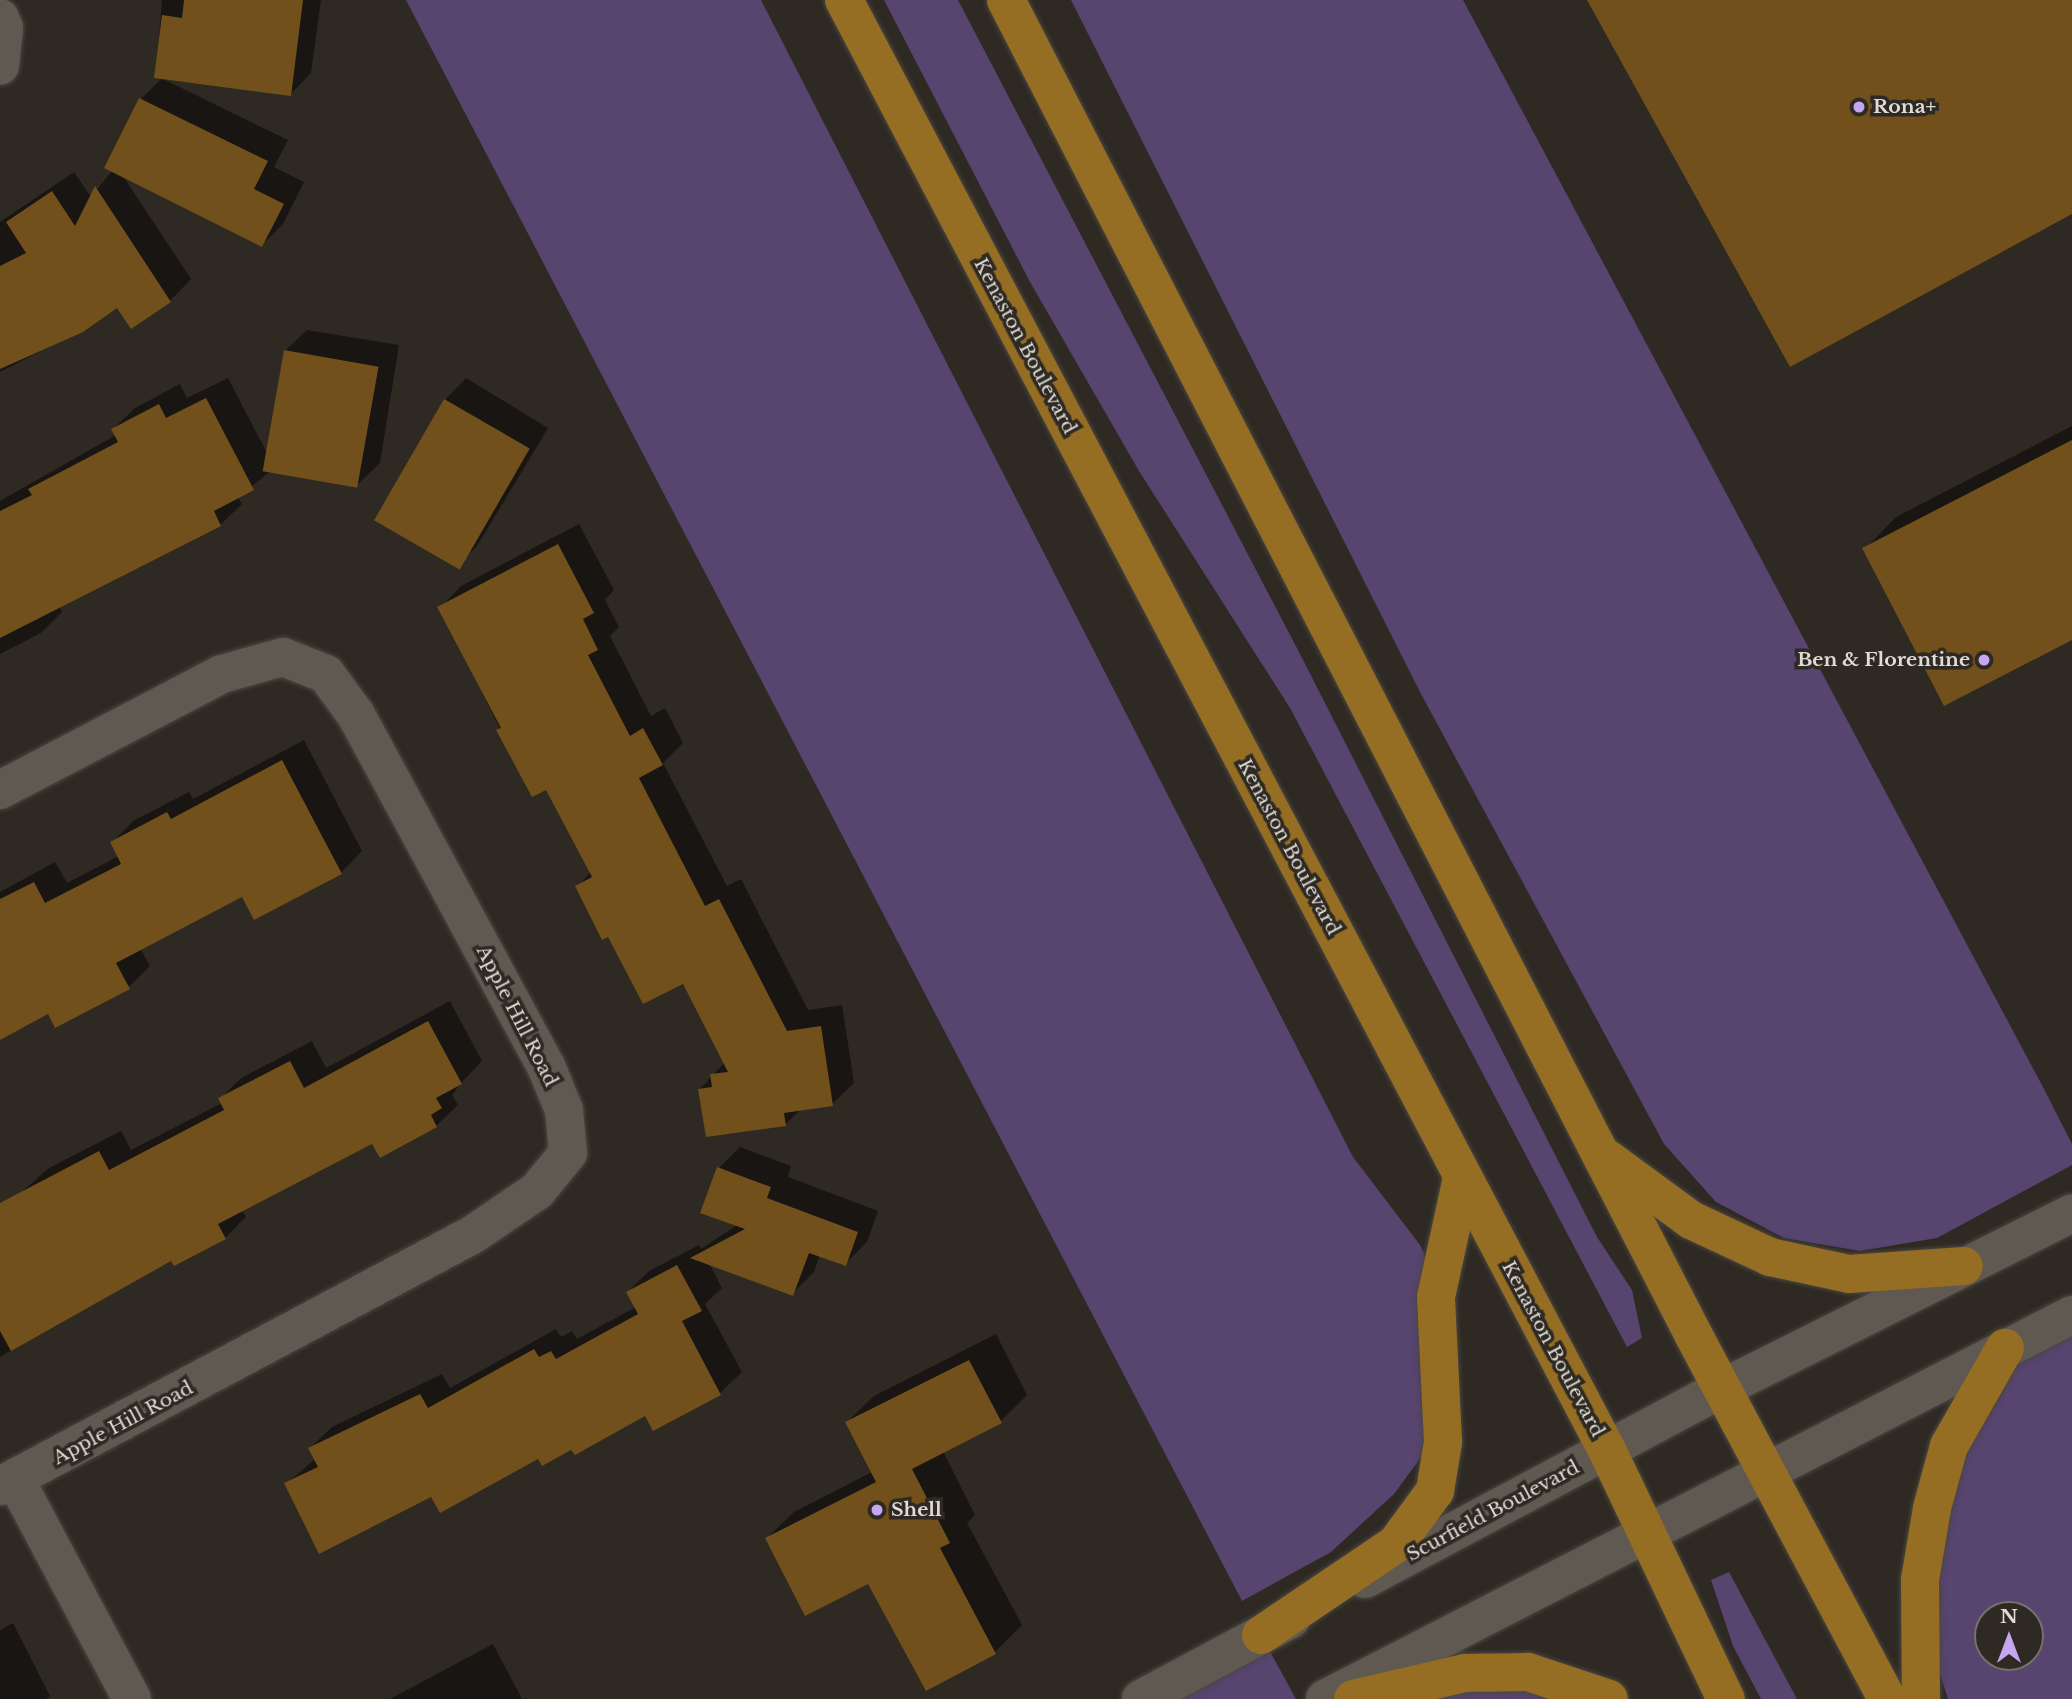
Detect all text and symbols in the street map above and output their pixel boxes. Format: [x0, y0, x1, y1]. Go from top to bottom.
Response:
place label: Rona+ [1873, 96, 1936, 118]
marker: Rona+ [1851, 99, 1867, 115]
street label: Kenaston Boulevard [969, 254, 1081, 438]
place label: Ben & Florentine [1797, 649, 1970, 671]
marker: Ben & Florentine [1976, 652, 1992, 668]
street label: Kenaston Boulevard [1233, 755, 1345, 939]
street label: Apple Hill Road [472, 942, 562, 1090]
street label: Kenaston Boulevard [1497, 1257, 1609, 1441]
street label: Apple Hill Road [49, 1376, 197, 1470]
street label: Scurfield Boulevard [1403, 1456, 1583, 1566]
place label: Shell [891, 1499, 942, 1521]
marker: Shell [869, 1502, 885, 1518]
north arrow [1974, 1601, 2044, 1671]
text: N [2000, 1605, 2018, 1628]

